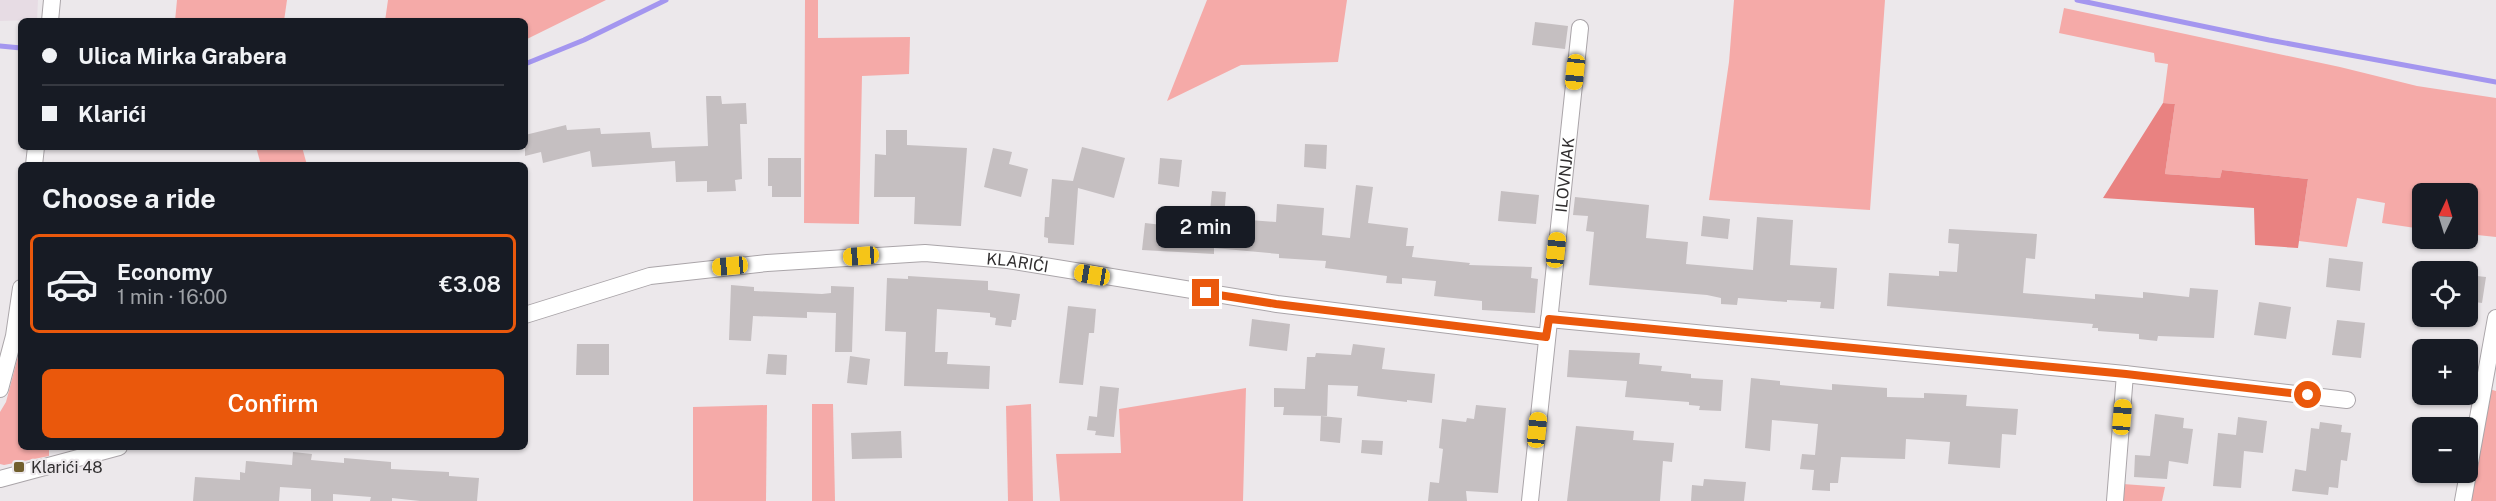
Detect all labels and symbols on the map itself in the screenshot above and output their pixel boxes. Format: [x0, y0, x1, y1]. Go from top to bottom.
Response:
car [1564, 53, 1586, 91]
street label: ILOVNJAK [1552, 136, 1578, 214]
north arrow [2412, 183, 2478, 249]
callout: 2 min [1156, 206, 1256, 248]
car [1545, 231, 1567, 269]
car [842, 246, 880, 266]
street label: KLARIĆI [986, 249, 1050, 276]
car [711, 255, 749, 277]
car [1073, 263, 1111, 287]
route end [1192, 279, 1219, 306]
route start [2294, 381, 2321, 408]
car [2111, 398, 2133, 436]
car [1526, 411, 1548, 449]
place label: Klarići 48 [31, 458, 103, 477]
marker: Klarići 48 [12, 460, 26, 474]

